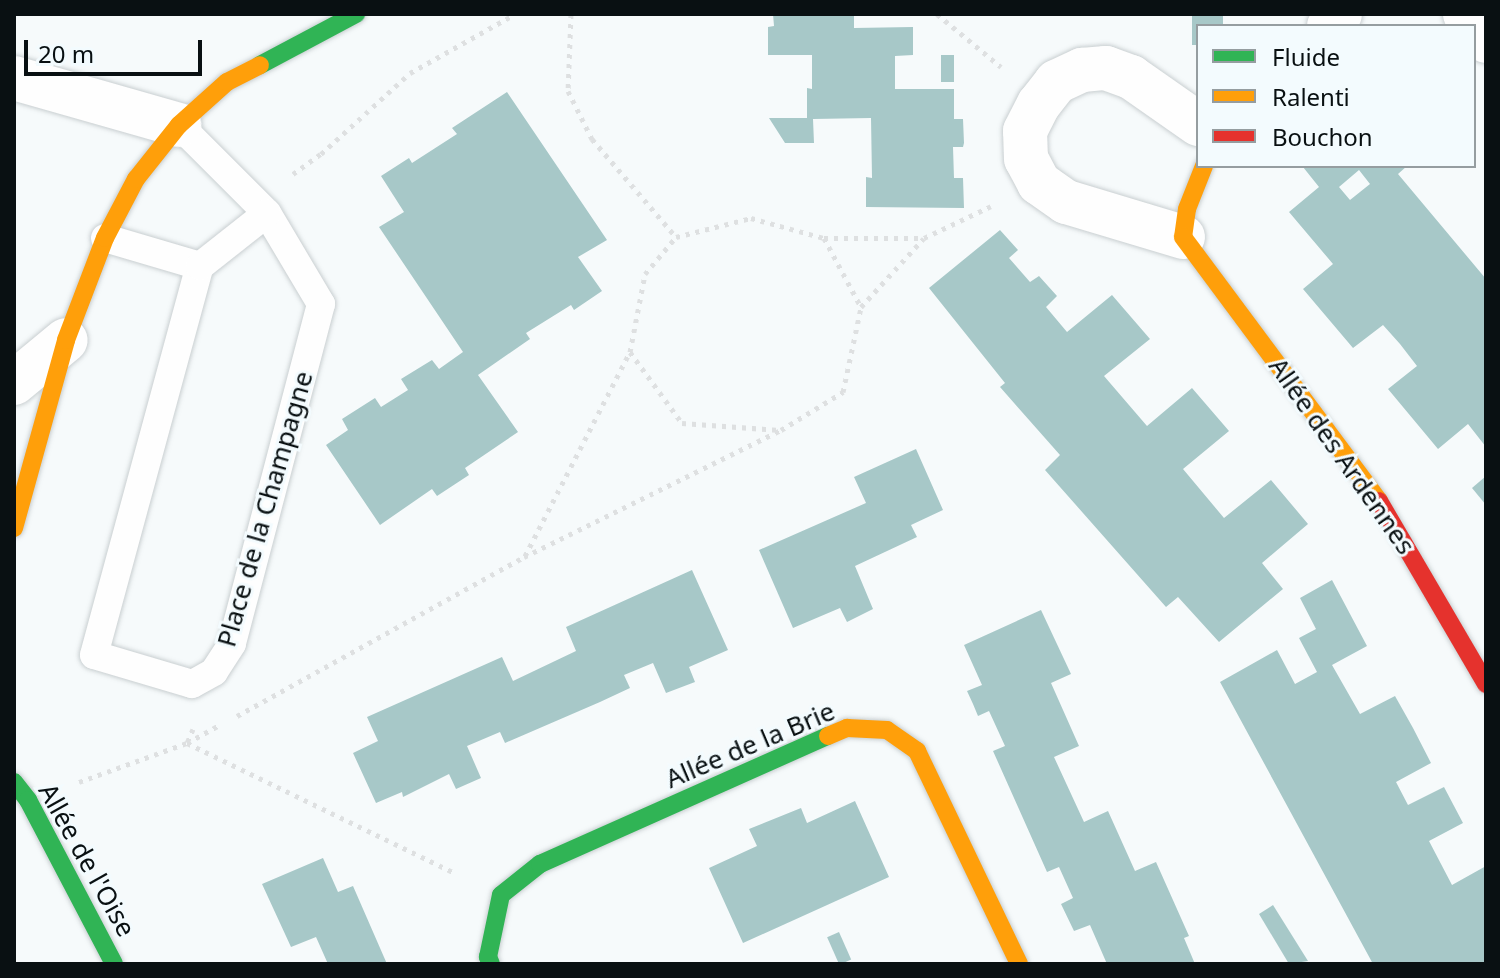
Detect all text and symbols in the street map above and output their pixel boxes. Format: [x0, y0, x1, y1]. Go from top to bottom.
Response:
scale bar [28, 24, 206, 74]
legend [1196, 24, 1476, 168]
text: 20 m [38, 37, 94, 70]
text: Fluide [1272, 40, 1340, 73]
text: Ralenti [1272, 80, 1350, 113]
text: Bouchon [1272, 120, 1373, 153]
street label: Allée des Ardennes [1262, 352, 1422, 560]
street label: Place de la Champagne [211, 368, 319, 650]
street label: Allée de la Brie [661, 695, 839, 795]
street label: Allée de l'Oise [32, 778, 142, 942]

